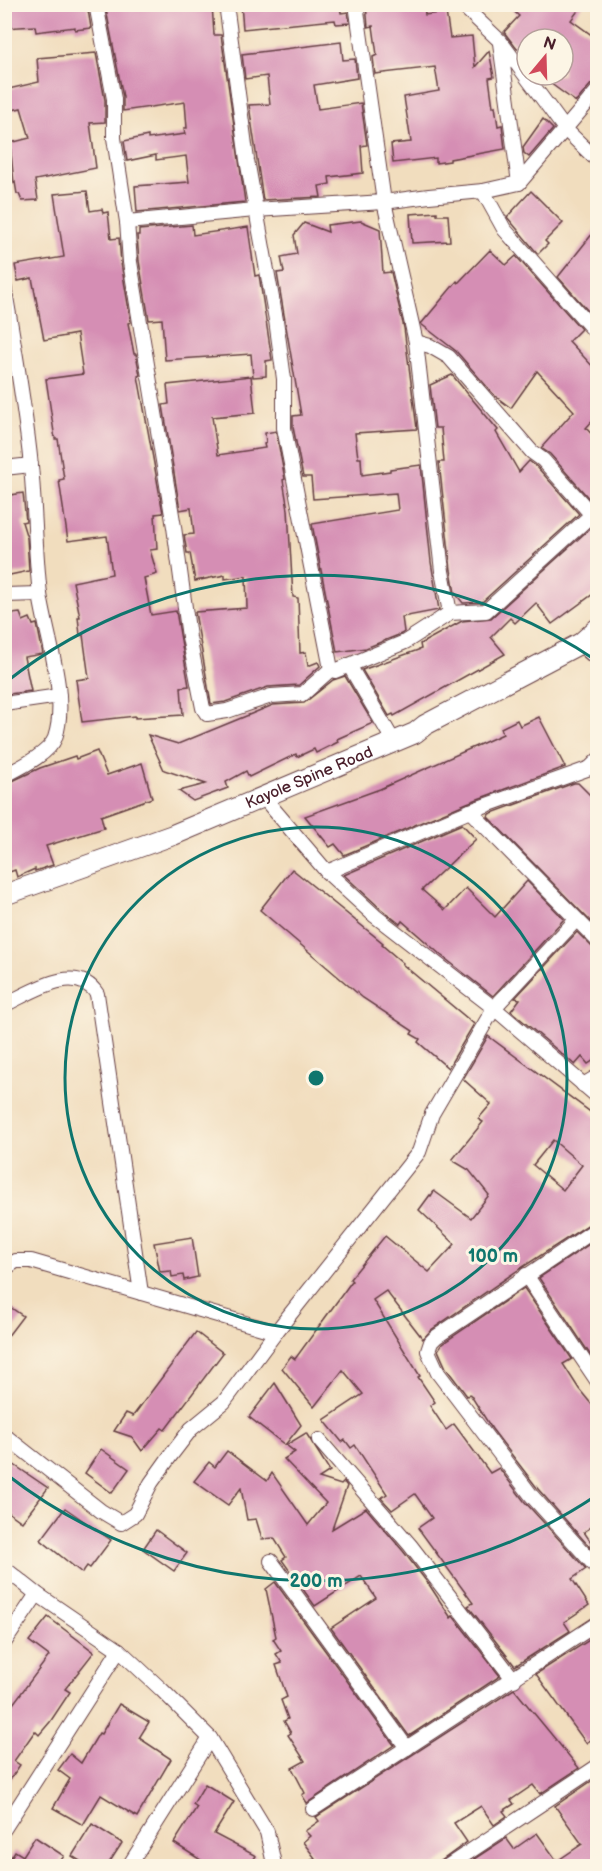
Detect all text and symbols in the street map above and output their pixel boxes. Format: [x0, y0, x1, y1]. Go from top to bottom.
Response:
north arrow [515, 27, 575, 87]
text: N [541, 33, 558, 55]
street label: Kayole Spine Road [243, 742, 376, 813]
centre of rings [306, 1068, 326, 1088]
text: 100 m [468, 1246, 518, 1267]
text: 200 m [289, 1571, 343, 1592]

